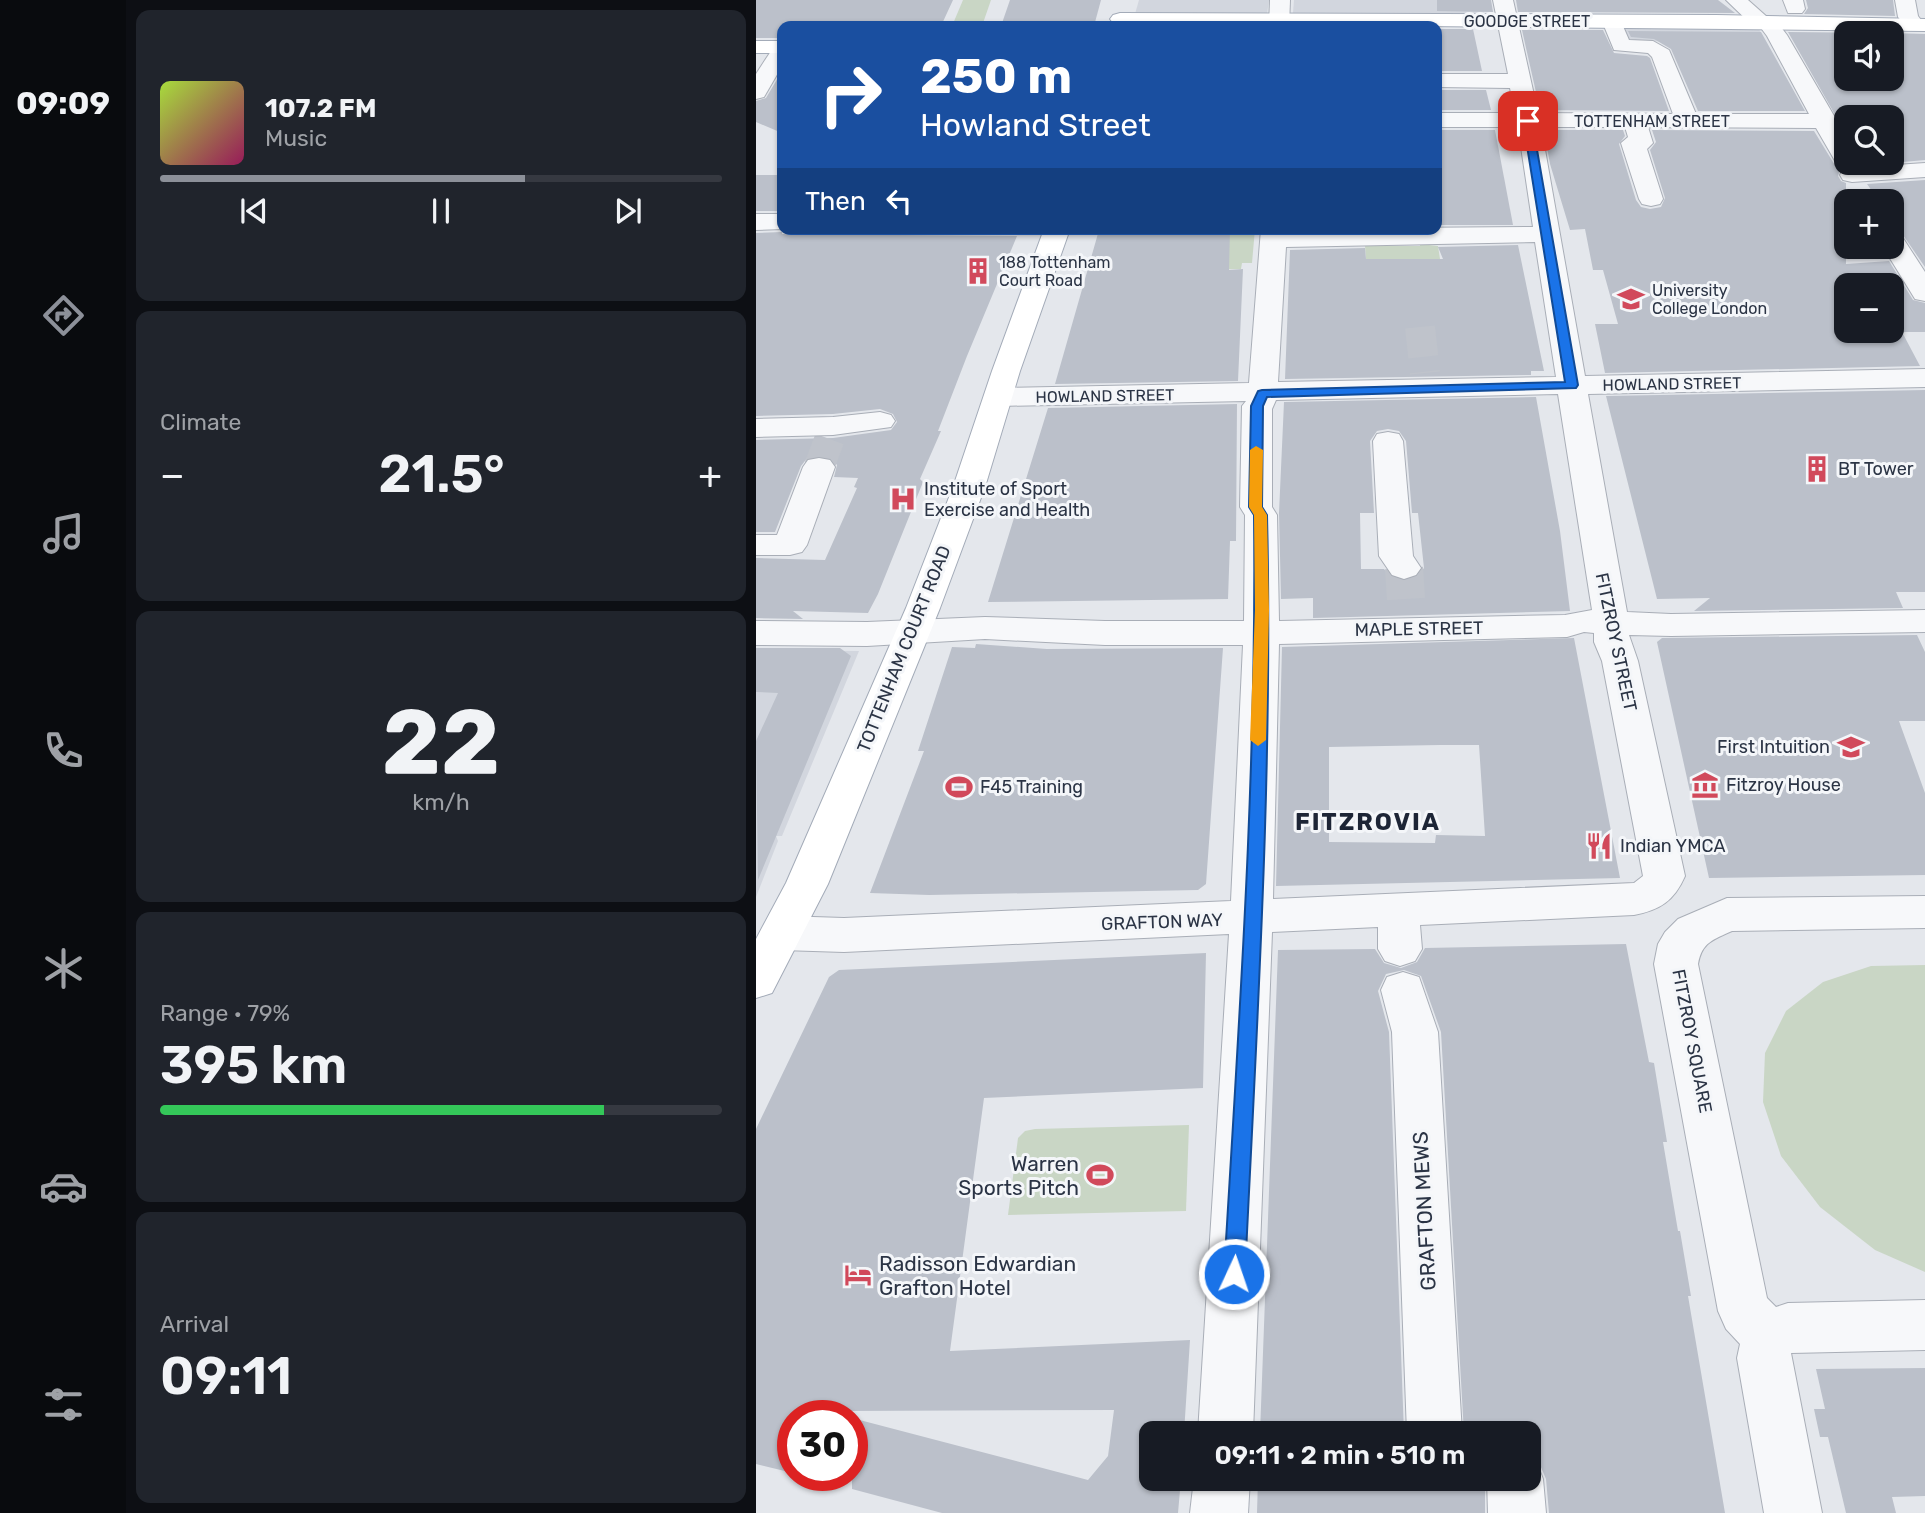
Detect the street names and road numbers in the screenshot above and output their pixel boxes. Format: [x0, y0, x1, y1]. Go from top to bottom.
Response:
street label: GOODGE STREET [1464, 12, 1590, 31]
street label: TOTTENHAM STREET [1574, 112, 1730, 131]
street label: HOWLAND STREET [1602, 373, 1742, 395]
street label: HOWLAND STREET [1035, 385, 1175, 407]
street label: TOTTENHAM COURT ROAD [852, 542, 956, 756]
street label: FITZROY STREET [1591, 571, 1641, 713]
street label: MAPLE STREET [1354, 617, 1484, 641]
street label: GRAFTON WAY [1101, 909, 1224, 935]
street label: FITZROY SQUARE [1667, 967, 1717, 1115]
street label: GRAFTON MEWS [1407, 1131, 1441, 1291]

